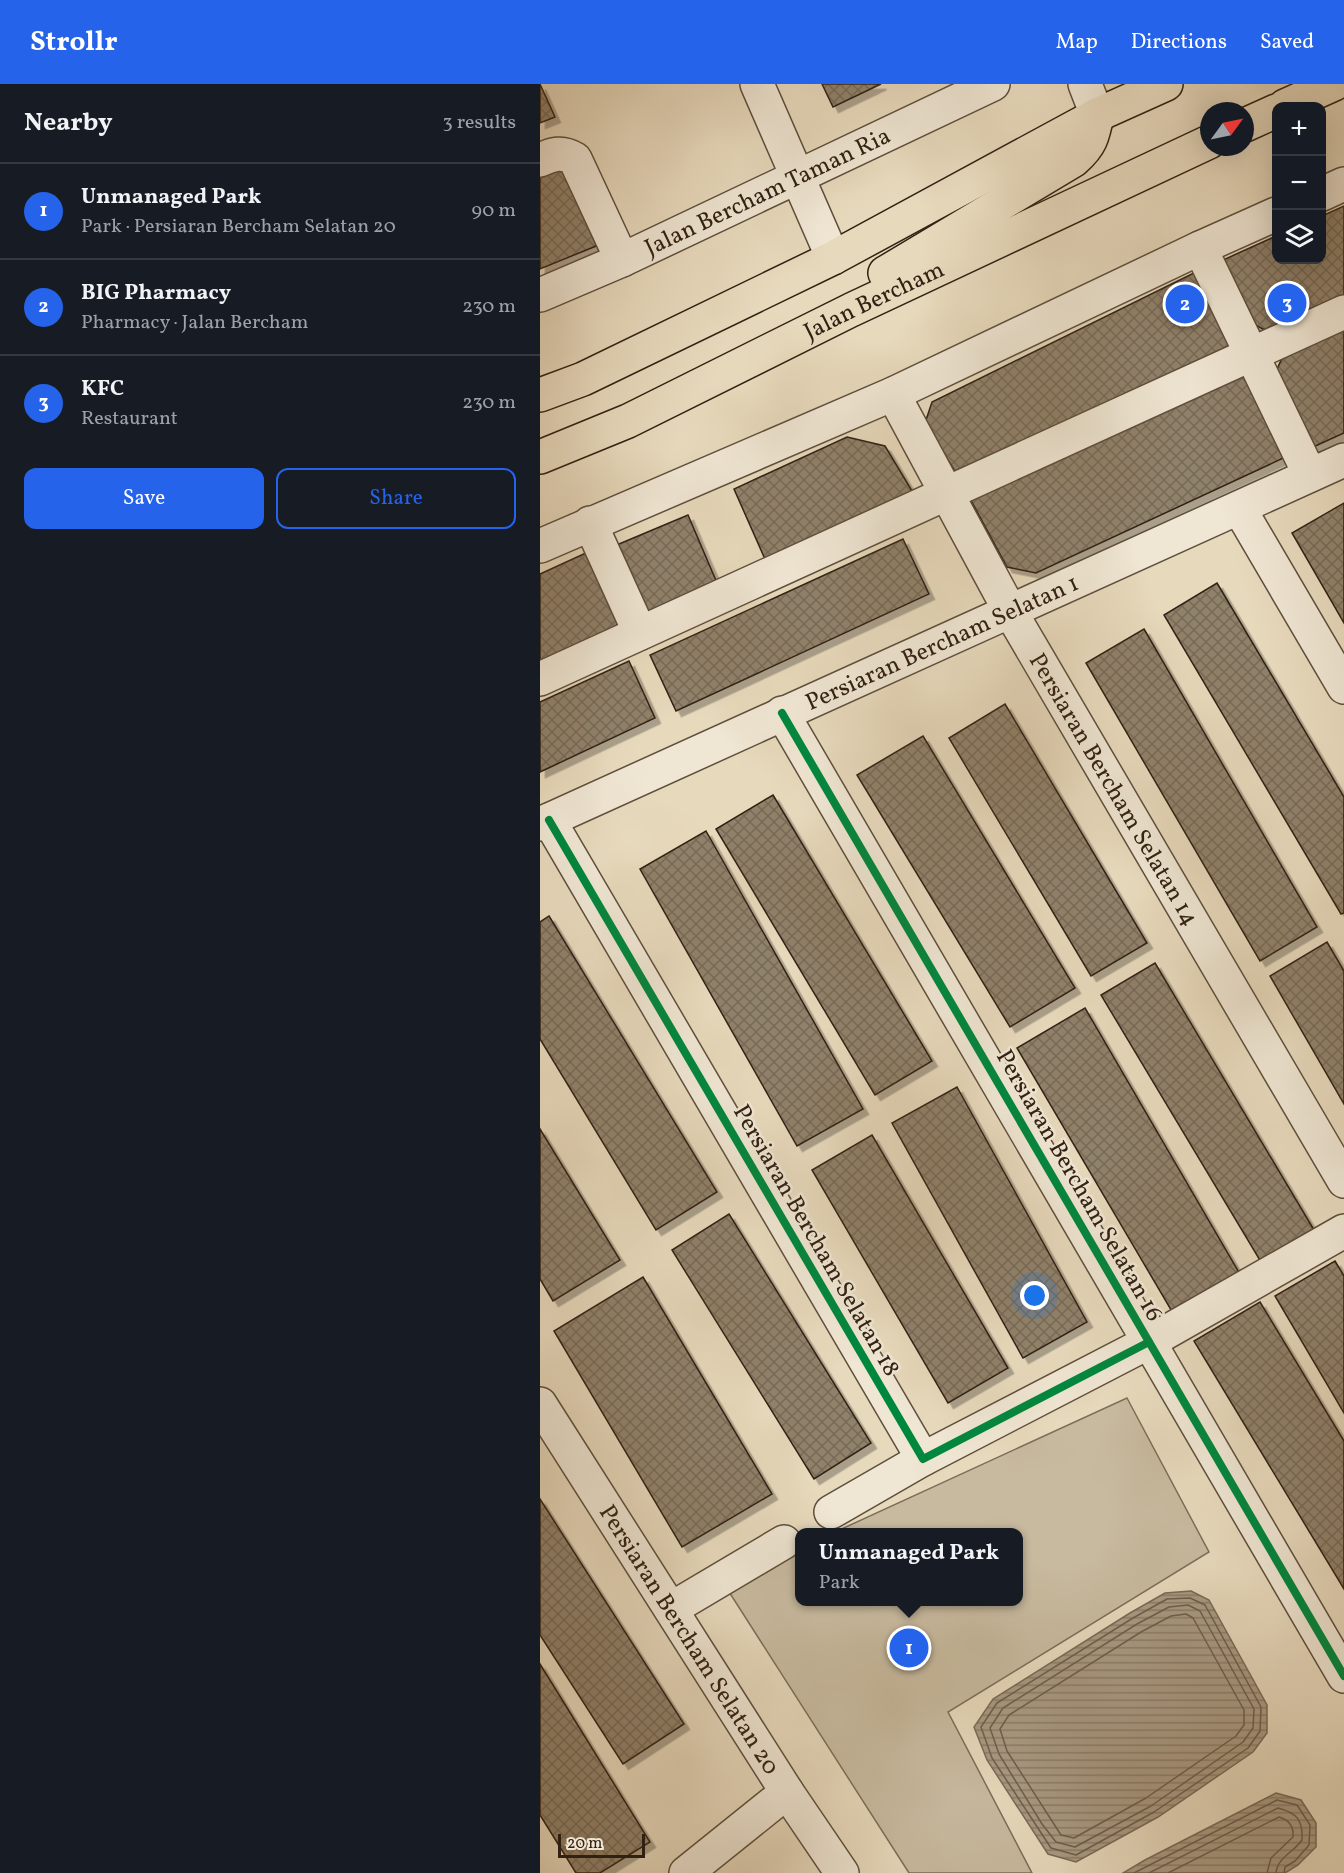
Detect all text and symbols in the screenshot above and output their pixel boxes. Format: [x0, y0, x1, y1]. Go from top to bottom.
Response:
text: Strollr [30, 23, 118, 62]
text: Map [1056, 28, 1098, 57]
text: Directions [1131, 28, 1227, 57]
text: Saved [1260, 28, 1314, 57]
north arrow [1200, 102, 1254, 156]
map controls [1272, 102, 1326, 264]
button: + [1272, 102, 1326, 156]
text: Nearby [24, 105, 113, 141]
text: 3 results [442, 109, 516, 137]
street label: Jalan Bercham Taman Ria [639, 120, 897, 266]
button: − [1272, 156, 1326, 210]
text: Unmanaged Park [81, 182, 261, 213]
text: 1 [39, 197, 48, 225]
text: 90 m [472, 197, 516, 225]
button: layers [1272, 210, 1326, 264]
text: Park · Persiaran Bercham Selatan 20 [81, 213, 396, 241]
street label: Jalan Bercham [798, 254, 950, 350]
text: BIG Pharmacy [81, 278, 231, 309]
pin: 3 [1268, 280, 1306, 326]
pin: 2 [1166, 282, 1204, 326]
text: 2 [38, 293, 49, 321]
text: 230 m [462, 293, 516, 321]
text: Pharmacy · Jalan Bercham [81, 309, 308, 337]
text: KFC [81, 374, 124, 405]
text: 3 [38, 389, 49, 417]
text: 230 m [462, 389, 516, 417]
text: Restaurant [81, 405, 178, 433]
button: Save [24, 468, 264, 529]
button: Share [276, 468, 516, 529]
street label: Persiaran Bercham Selatan 1 [800, 567, 1085, 721]
street label: Persiaran Bercham Selatan 14 [1019, 647, 1206, 933]
street label: Persiaran Bercham Selatan 16 [986, 1044, 1170, 1328]
street label: Persiaran Bercham Selatan 18 [723, 1099, 907, 1383]
your location [1020, 1281, 1049, 1310]
street label: Persiaran Bercham Selatan 20 [589, 1499, 787, 1782]
popup [795, 1528, 1023, 1606]
text: Unmanaged Park [819, 1538, 999, 1569]
text: Park [819, 1569, 860, 1597]
pin: 1 [890, 1626, 928, 1670]
scale bar [558, 1831, 645, 1858]
text: 20 m [567, 1833, 602, 1855]

